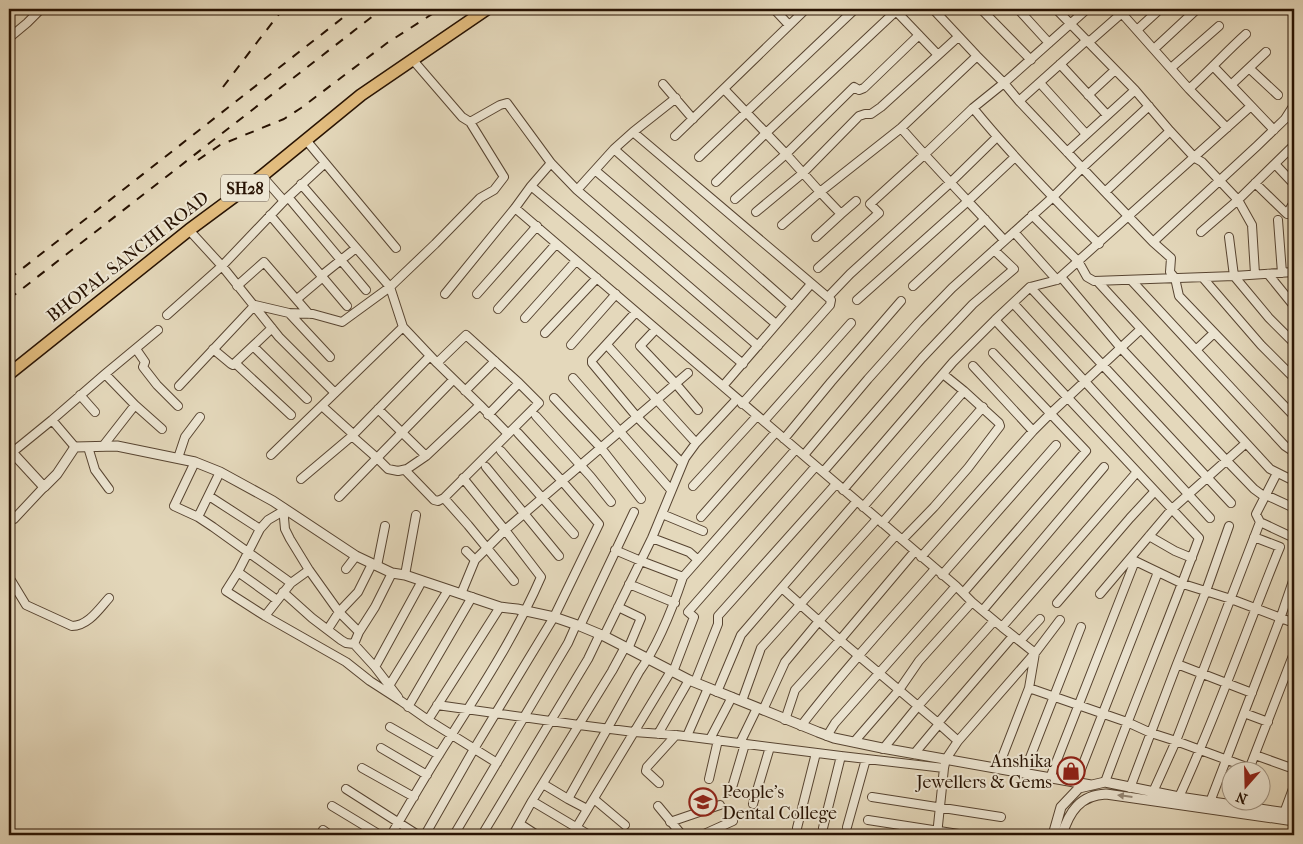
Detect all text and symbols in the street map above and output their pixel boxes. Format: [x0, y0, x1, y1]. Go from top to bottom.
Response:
road number: SH28 [221, 174, 269, 202]
street label: BHOPAL SANCHI ROAD [43, 187, 213, 327]
place label: Anshika Jewellers & Gems [914, 751, 1053, 793]
shop icon: Anshika Jewellers & Gems [1056, 756, 1086, 786]
north arrow [1220, 762, 1270, 812]
place label: People's Dental College [722, 782, 837, 824]
school or university icon: People's Dental College [688, 787, 718, 817]
text: N [1233, 788, 1250, 808]
one-way arrow [1117, 792, 1133, 800]

